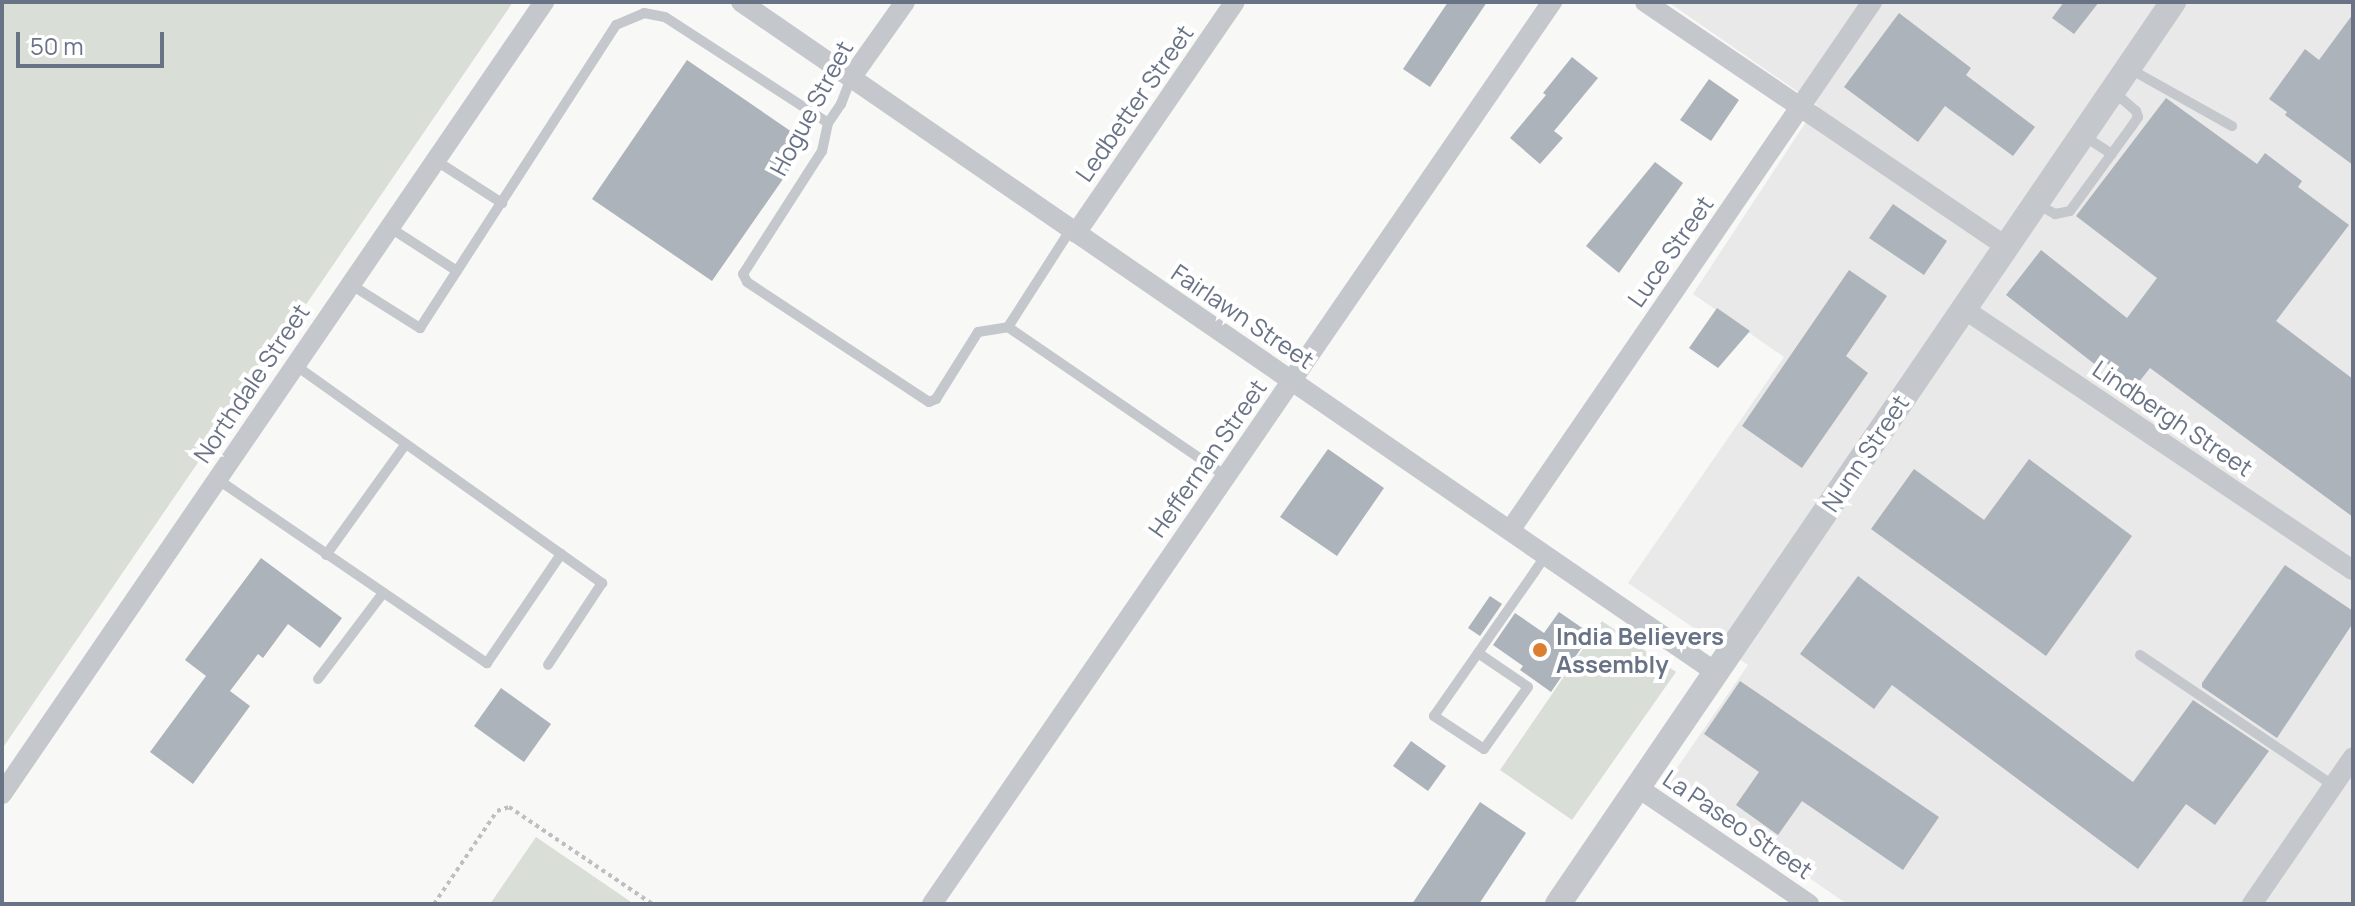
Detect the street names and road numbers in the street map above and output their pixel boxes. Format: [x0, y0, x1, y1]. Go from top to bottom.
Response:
street label: Ledbetter Street [1069, 19, 1199, 187]
street label: Hogue Street [763, 36, 859, 180]
street label: Luce Street [1621, 190, 1719, 312]
street label: Fairlawn Street [1166, 258, 1320, 374]
street label: Northdale Street [187, 298, 315, 468]
street label: Lindbergh Street [2088, 354, 2258, 482]
street label: Heffernan Street [1142, 374, 1272, 542]
street label: Nunn Street [1815, 389, 1915, 517]
street label: La Paseo Street [1658, 763, 1818, 885]

